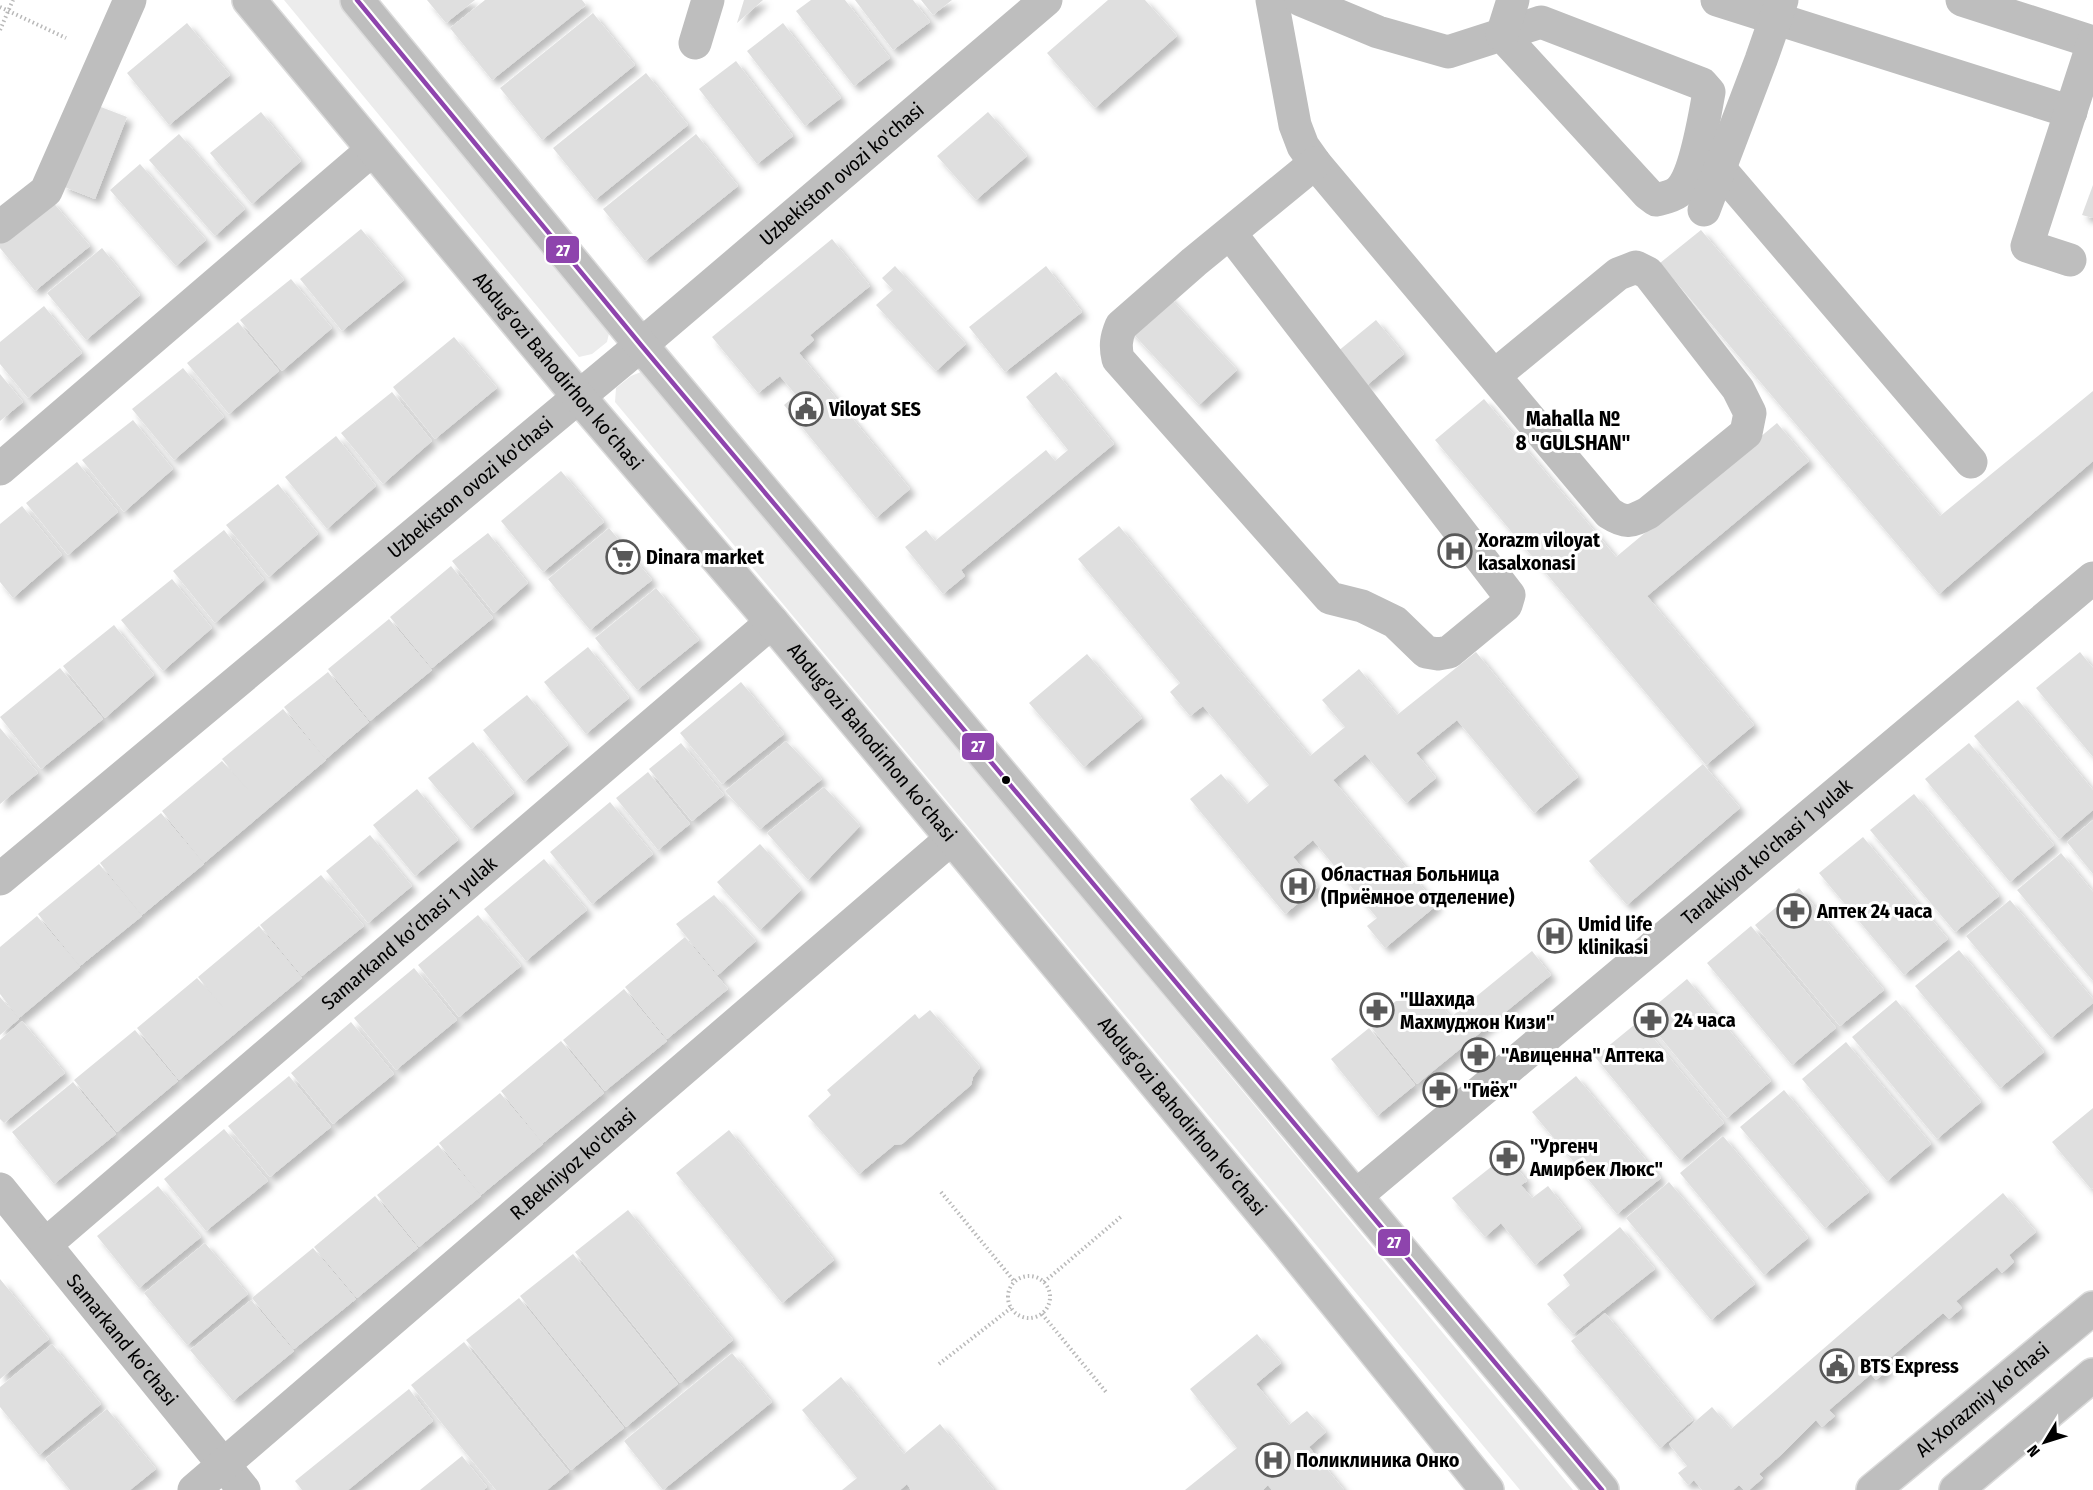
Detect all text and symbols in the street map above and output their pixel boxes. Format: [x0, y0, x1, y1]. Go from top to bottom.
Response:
street label: Uzbekiston ovozi ko'chasi [755, 97, 929, 251]
line badge: 27 [545, 235, 580, 264]
text: 27 [555, 241, 570, 260]
street label: Abdug’ozi Bahodirhon ko’chasi [468, 267, 648, 475]
public building icon: Viloyat SES [788, 391, 824, 427]
place label: Viloyat SES [828, 397, 921, 421]
district label: Mahalla № 8 "GULSHAN" [1515, 406, 1631, 456]
street label: Uzbekiston ovozi ko'chasi [383, 411, 558, 563]
place label: Xorazm viloyat kasalxonasi [1477, 528, 1601, 575]
hospital icon: Xorazm viloyat kasalxonasi [1437, 533, 1473, 569]
supermarket icon: Dinara market [605, 539, 641, 575]
place label: Dinara market [646, 545, 765, 569]
street label: Abdug’ozi Bahodirhon ko’chasi [783, 638, 962, 846]
line badge: 27 [961, 732, 995, 761]
text: 27 [970, 737, 985, 756]
street label: Tarakkiyot ko'chasi 1 yulak [1677, 773, 1857, 930]
unlabelled marker [1000, 774, 1012, 786]
street label: Samarkand ko’chasi 1 yulak [316, 851, 502, 1015]
place label: Областная Больница (Приёмное отделение) [1321, 862, 1514, 909]
hospital icon: Областная Больница (Приёмное отделение) [1280, 868, 1316, 904]
pharmacy icon: Аптек 24 часа [1776, 893, 1812, 929]
place label: Аптек 24 часа [1816, 899, 1933, 923]
place label: Umid life klinikasi [1578, 912, 1652, 959]
hospital icon: Umid life klinikasi [1537, 918, 1573, 954]
place label: "Шахида Махмуджон Кизи" [1400, 987, 1554, 1034]
pharmacy icon: "Шахида Махмуджон Кизи" [1359, 992, 1395, 1028]
pharmacy icon: 24 часа [1633, 1002, 1669, 1038]
place label: 24 часа [1673, 1008, 1736, 1032]
street label: Abdug’ozi Bahodirhon ko’chasi [1093, 1012, 1272, 1220]
pharmacy icon: "Авиценна" Аптека [1460, 1037, 1496, 1073]
place label: "Авиценна" Аптека [1501, 1043, 1664, 1067]
pharmacy icon: "Гиёх" [1422, 1072, 1458, 1108]
place label: "Гиёх" [1463, 1078, 1518, 1102]
street label: R.Bekniyoz ko'chasi [505, 1103, 641, 1225]
place label: "Ургенч Амирбек Люкс" [1529, 1134, 1663, 1181]
pharmacy icon: "Ургенч Амирбек Люкс" [1489, 1140, 1525, 1176]
line badge: 27 [1377, 1228, 1411, 1257]
text: 27 [1386, 1233, 1401, 1252]
street label: Samarkand ko’chasi [62, 1269, 183, 1410]
street label: Al-Xorazmiy ko’chasi [1911, 1337, 2054, 1462]
public building icon: BTS Express [1819, 1348, 1855, 1384]
place label: BTS Express [1860, 1354, 1959, 1378]
north arrow [2015, 1412, 2075, 1472]
text: N [2023, 1441, 2044, 1461]
hospital icon: Поликлиника Онко [1255, 1442, 1291, 1478]
place label: Поликлиника Онко [1296, 1448, 1460, 1472]

